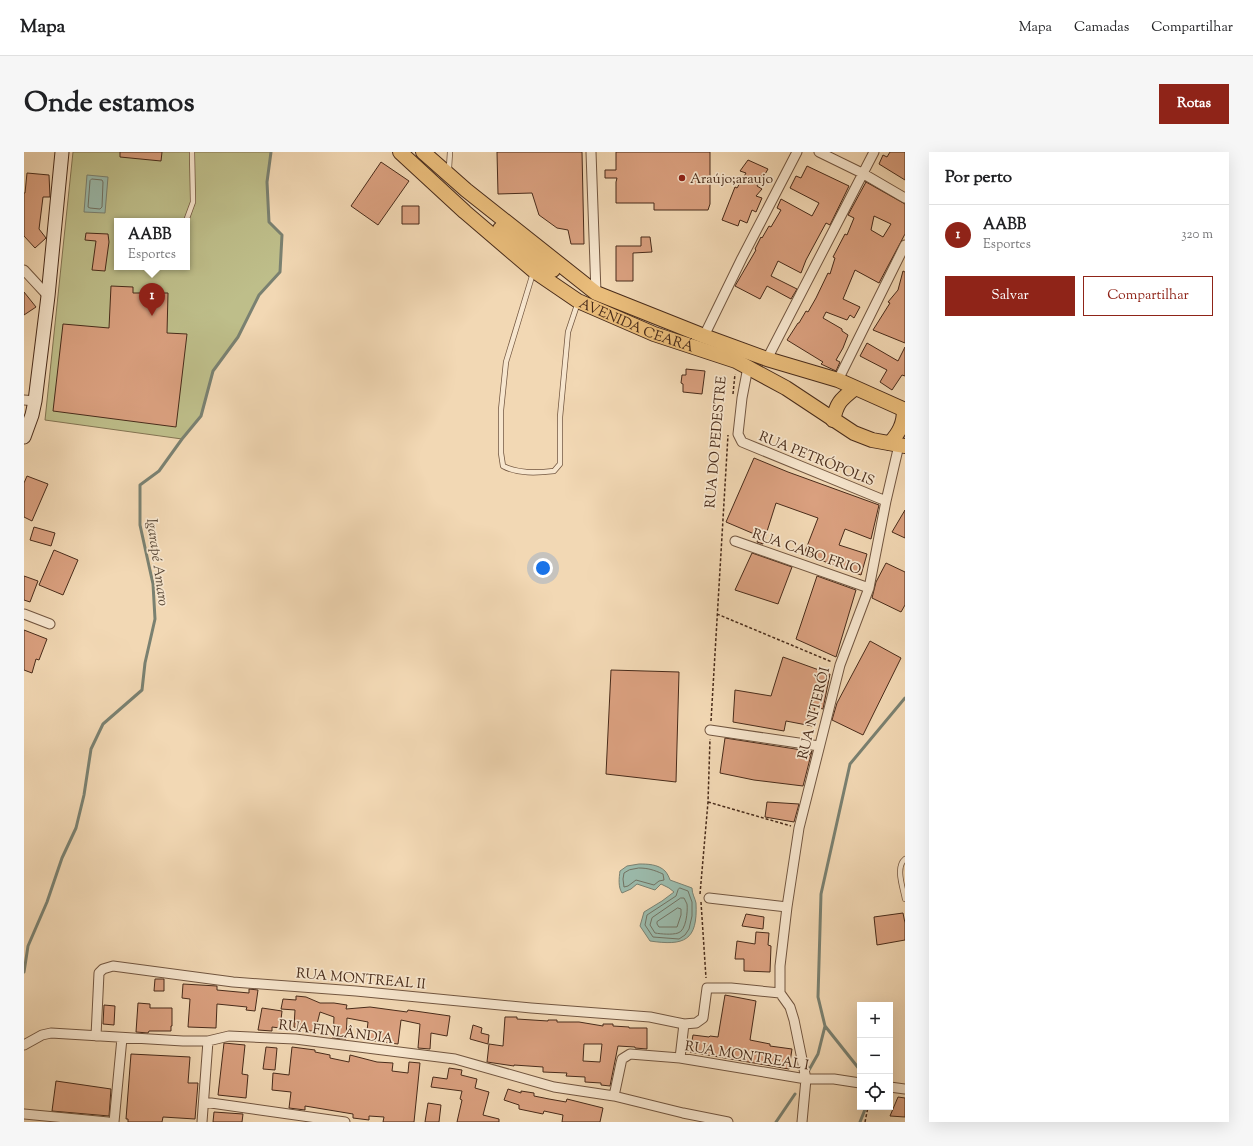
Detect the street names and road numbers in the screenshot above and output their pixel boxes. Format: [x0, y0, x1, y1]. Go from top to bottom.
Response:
street label: AVENIDA CEARÁ [575, 295, 697, 359]
street label: RUA DO PEDESTRE [701, 375, 733, 509]
street label: RUA PETRÓPOLIS [755, 428, 877, 492]
street label: RUA CABO FRIO [749, 525, 864, 581]
street label: RUA NITERÓI [794, 665, 836, 762]
street label: RUA MONTREAL II [295, 964, 427, 996]
street label: RUA FINLÂNDIA [277, 1016, 395, 1050]
street label: RUA MONTREAL I [683, 1037, 811, 1077]

